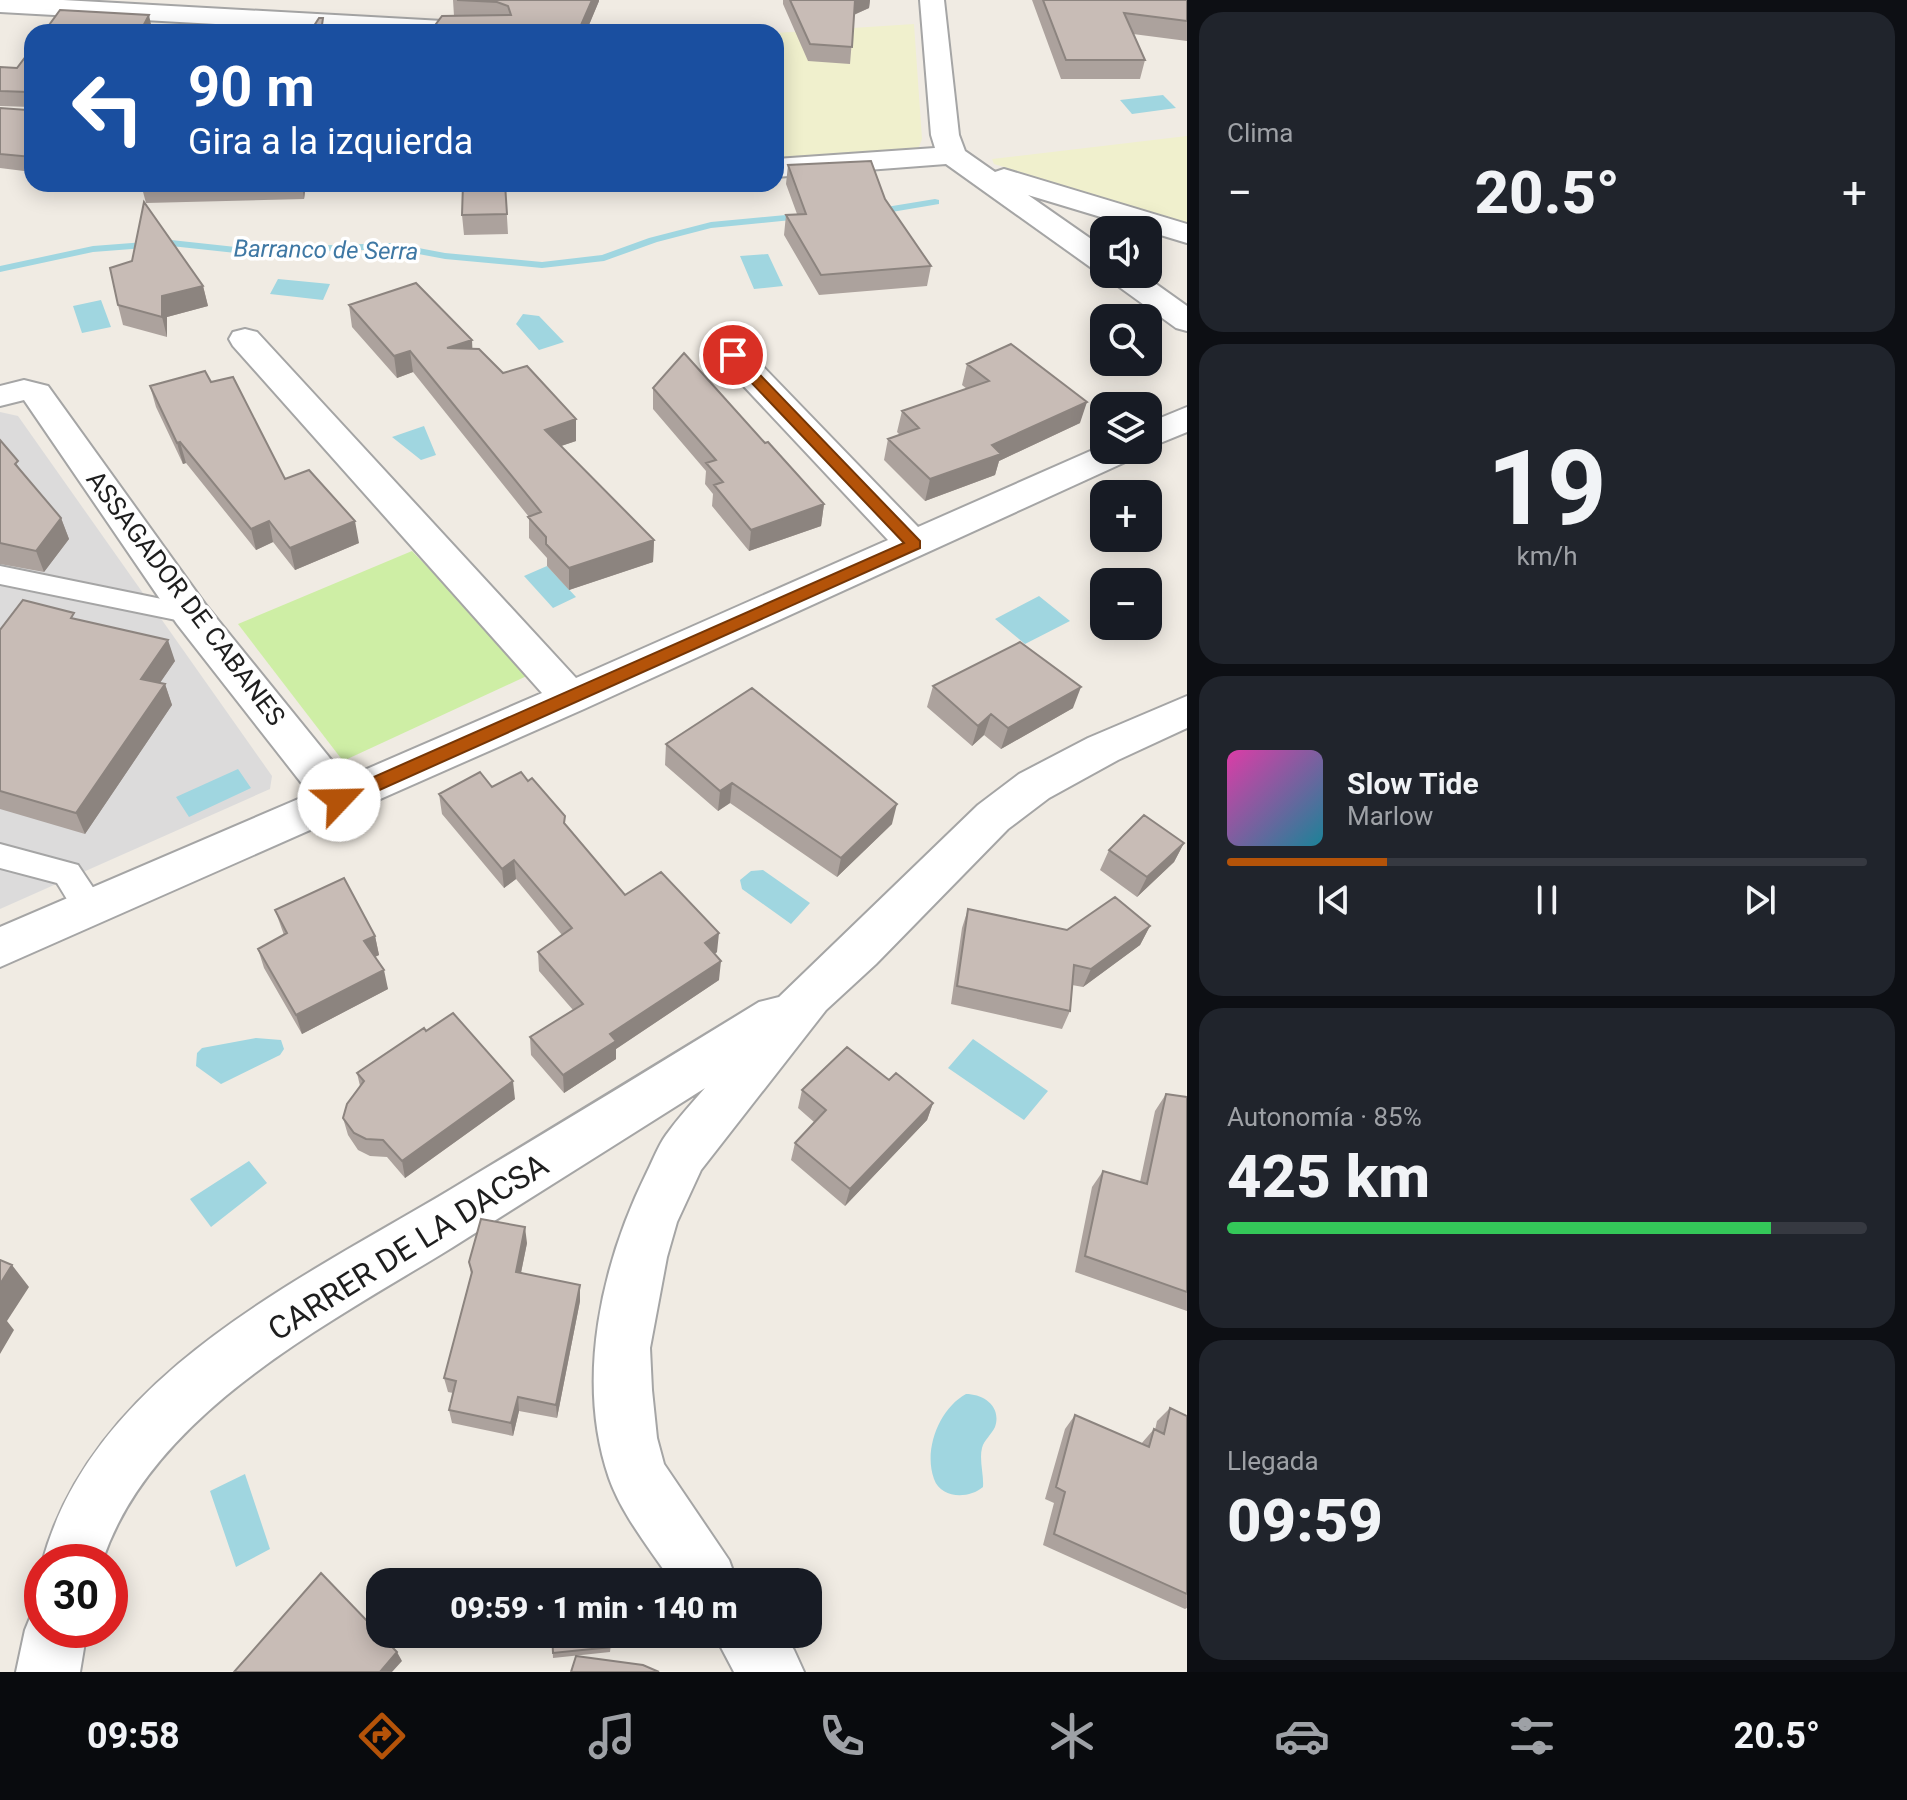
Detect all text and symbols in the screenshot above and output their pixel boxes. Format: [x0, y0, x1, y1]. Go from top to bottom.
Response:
text: 90 m [188, 54, 315, 120]
icon: left [56, 56, 160, 160]
text: Clima [1227, 118, 1294, 148]
text: Gira a la izquierda [188, 121, 473, 163]
text: 20.5° [1475, 157, 1620, 228]
text: − [1227, 167, 1252, 219]
text: + [1842, 167, 1867, 219]
map controls [1090, 216, 1162, 640]
button: sound [1090, 216, 1162, 288]
water label: Barranco de Serra [233, 234, 419, 266]
button: search [1090, 304, 1162, 376]
pin [699, 321, 767, 389]
icon: arrive [711, 333, 755, 377]
button: layers [1090, 392, 1162, 464]
text: 19 [1487, 428, 1607, 549]
street label: ASSAGADOR DE CABANES [80, 465, 292, 731]
button: + [1090, 480, 1162, 552]
text: km/h [1516, 541, 1578, 571]
button: − [1090, 568, 1162, 640]
position arrow [297, 758, 381, 842]
text: Slow Tide [1347, 766, 1479, 801]
text: Marlow [1347, 801, 1433, 831]
icon: previous [1312, 878, 1356, 922]
icon: pause [1525, 878, 1569, 922]
icon: next [1738, 878, 1782, 922]
text: Autonomía · 85% [1227, 1102, 1422, 1132]
text: 425 km [1227, 1141, 1430, 1212]
street label: CARRER DE LA DACSA [261, 1145, 555, 1349]
text: Llegada [1227, 1446, 1319, 1476]
text: 09:59 [1227, 1485, 1383, 1556]
speed limit sign: 30 [24, 1544, 128, 1648]
text: 09:59 · 1 min · 140 m [450, 1590, 738, 1625]
icon: directions [354, 1708, 410, 1764]
icon: music [584, 1708, 640, 1764]
icon: phone [814, 1708, 870, 1764]
icon: climate [1044, 1708, 1100, 1764]
icon: car [1274, 1708, 1330, 1764]
icon: filters [1504, 1708, 1560, 1764]
text: 09:58 [87, 1715, 180, 1757]
text: 20.5° [1734, 1715, 1820, 1757]

